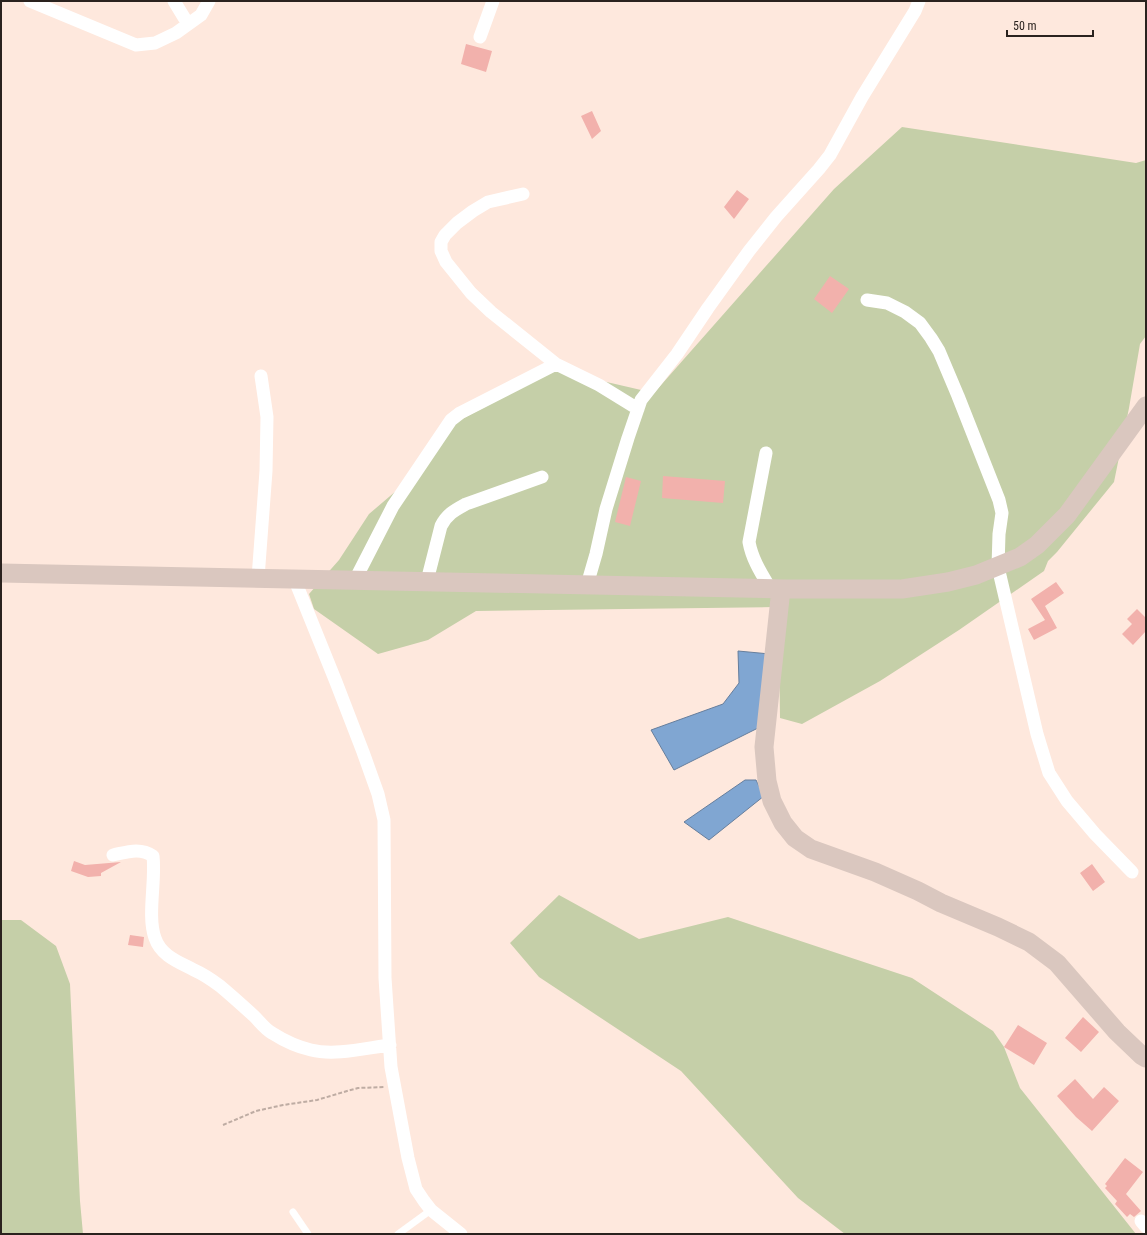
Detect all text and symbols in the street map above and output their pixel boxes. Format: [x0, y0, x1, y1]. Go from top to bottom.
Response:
scale bar [1007, 12, 1093, 38]
text: 50 m [1013, 19, 1037, 33]

